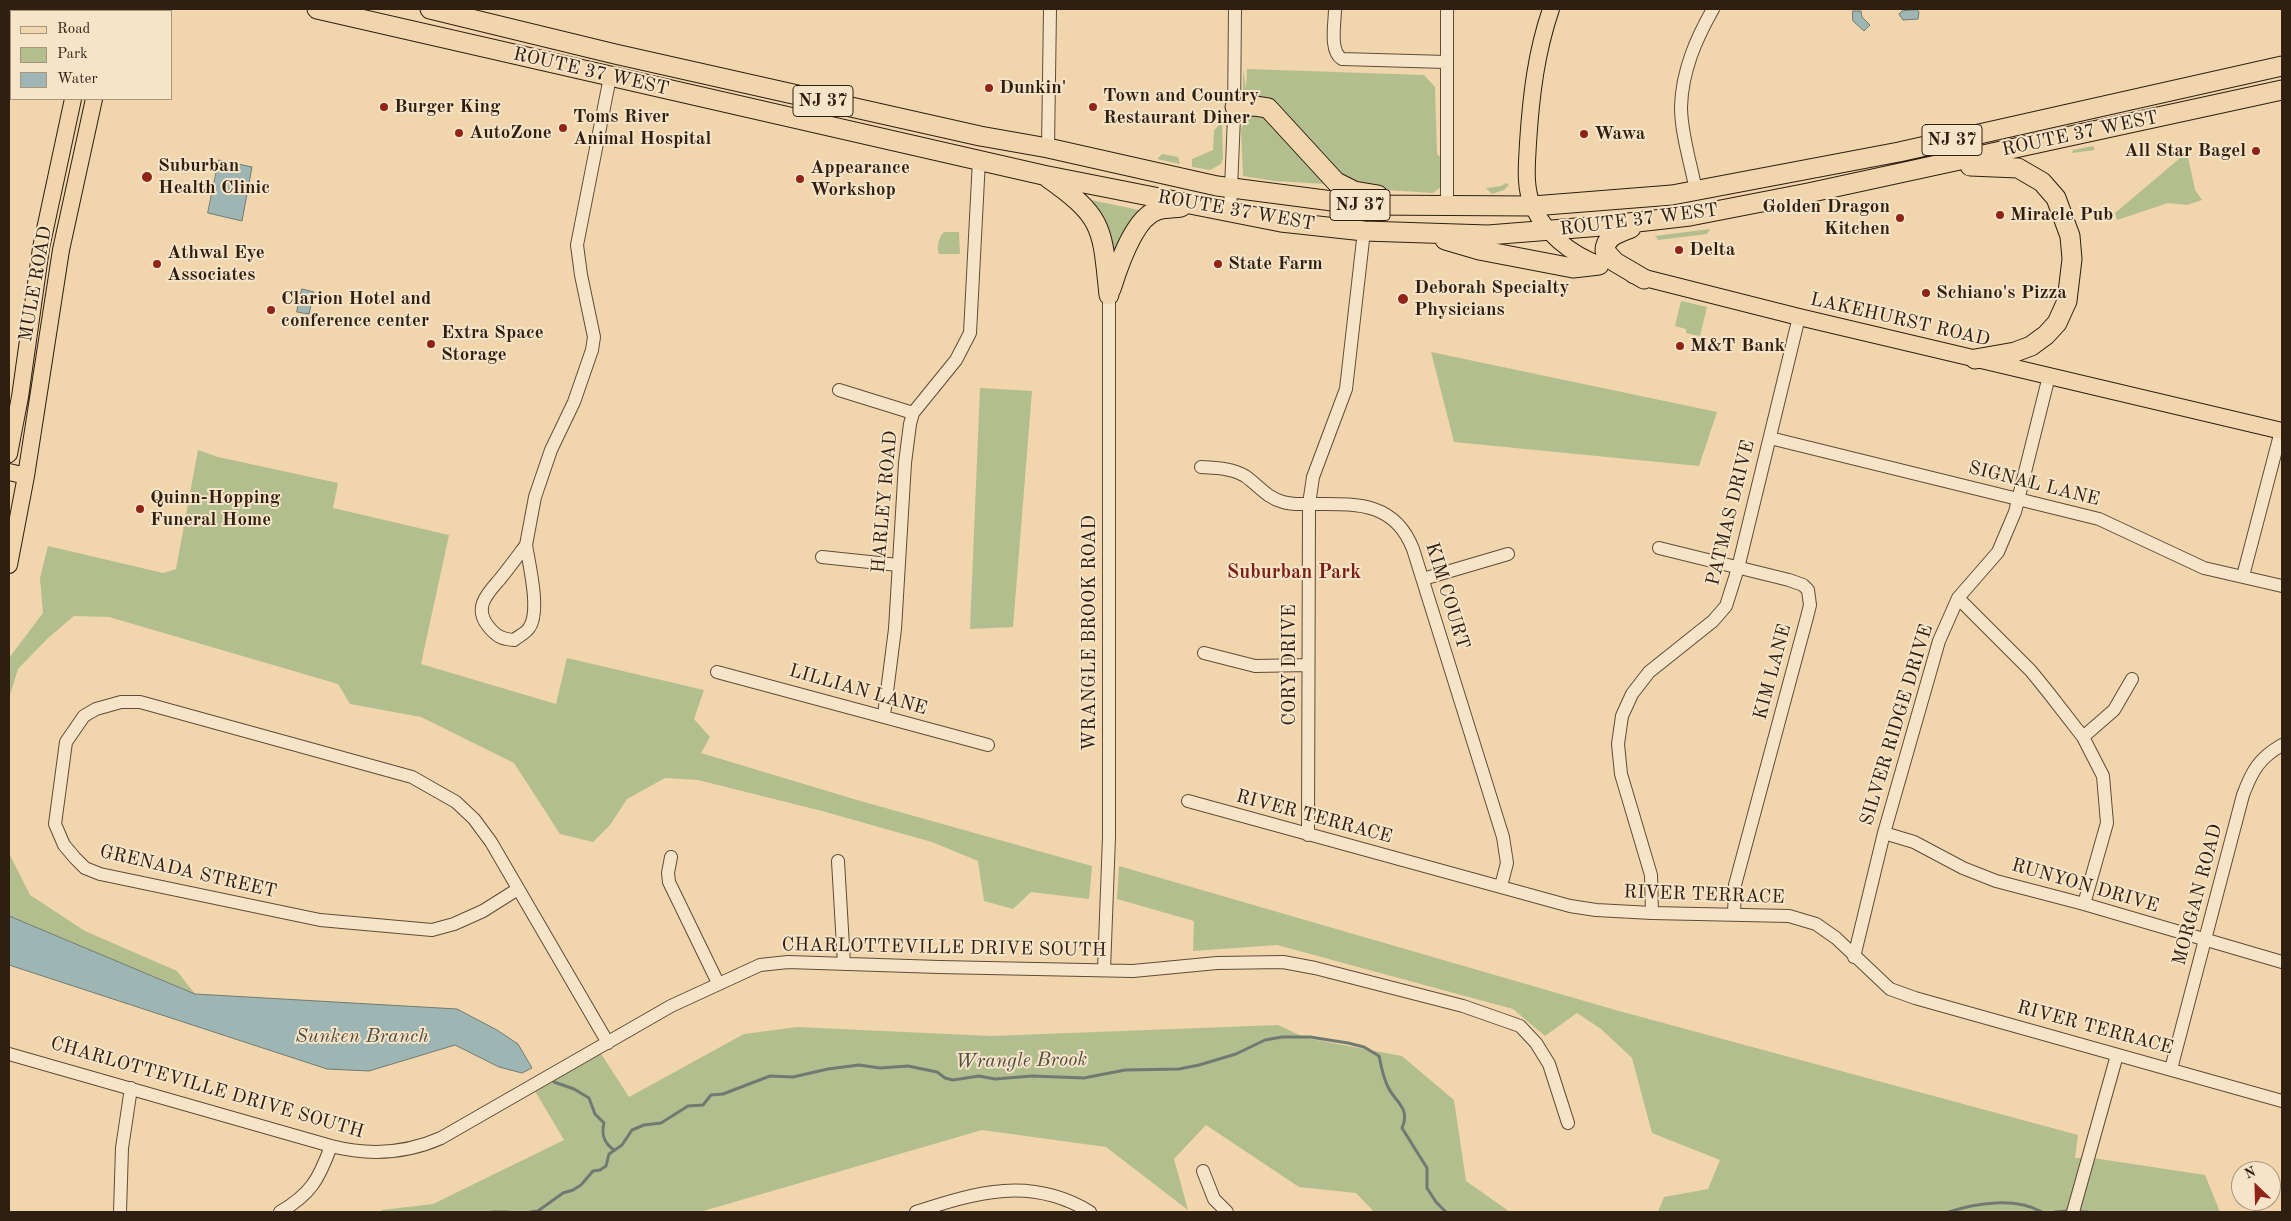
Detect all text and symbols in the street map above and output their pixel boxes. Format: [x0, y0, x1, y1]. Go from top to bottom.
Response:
legend [10, 10, 172, 100]
text: Road [57, 22, 90, 37]
street label: ROUTE 37 WEST [511, 43, 671, 101]
text: Park [57, 47, 88, 62]
text: Water [57, 72, 98, 87]
place label: Dunkin' [999, 77, 1066, 99]
marker: Dunkin' [983, 82, 995, 94]
road number: NJ 37 [793, 85, 853, 116]
place label: Town and Country Restaurant Diner [1103, 85, 1259, 129]
place label: Burger King [394, 96, 501, 118]
marker: Burger King [378, 101, 390, 113]
marker: Town and Country Restaurant Diner [1087, 101, 1099, 113]
place label: Toms River Animal Hospital [573, 106, 711, 150]
street label: ROUTE 37 WEST [2000, 106, 2160, 162]
place label: AutoZone [469, 122, 552, 144]
marker: Toms River Animal Hospital [557, 122, 569, 134]
place label: Wawa [1594, 123, 1645, 145]
road number: NJ 37 [1922, 124, 1982, 156]
marker: AutoZone [453, 127, 465, 139]
marker: Wawa [1578, 128, 1590, 140]
place label: All Star Bagel [2124, 140, 2246, 162]
marker: All Star Bagel [2250, 145, 2262, 157]
place label: Suburban Health Clinic [158, 155, 270, 199]
place label: Appearance Workshop [810, 157, 910, 201]
marker: Suburban Health Clinic [140, 170, 154, 184]
marker: Appearance Workshop [794, 173, 806, 185]
street label: ROUTE 37 WEST [1156, 186, 1316, 236]
road number: NJ 37 [1330, 190, 1390, 220]
place label: Golden Dragon Kitchen [1762, 196, 1890, 240]
street label: ROUTE 37 WEST [1559, 199, 1719, 241]
place label: Miracle Pub [2010, 204, 2113, 226]
marker: Miracle Pub [1994, 209, 2006, 221]
marker: Golden Dragon Kitchen [1894, 212, 1906, 224]
street label: MULE ROAD [15, 224, 57, 344]
place label: Delta [1689, 239, 1735, 261]
place label: Athwal Eye Associates [167, 242, 265, 286]
marker: Delta [1673, 244, 1685, 256]
place label: State Farm [1228, 253, 1323, 275]
marker: Athwal Eye Associates [151, 258, 163, 270]
marker: State Farm [1212, 258, 1224, 270]
place label: Deborah Specialty Physicians [1414, 277, 1569, 321]
place label: Schiano's Pizza [1936, 282, 2067, 304]
marker: Schiano's Pizza [1920, 287, 1932, 299]
place label: Clarion Hotel and conference center [281, 288, 431, 332]
street label: LAKEHURST ROAD [1808, 288, 1992, 352]
marker: Deborah Specialty Physicians [1396, 292, 1410, 306]
marker: Clarion Hotel and conference center [265, 304, 277, 316]
place label: Extra Space Storage [441, 322, 544, 366]
place label: M&T Bank [1690, 335, 1785, 357]
marker: Extra Space Storage [425, 338, 437, 350]
marker: M&T Bank [1674, 340, 1686, 352]
street label: HARLEY ROAD [867, 430, 903, 574]
street label: PATMAS DRIVE [1702, 438, 1760, 588]
street label: SIGNAL LANE [1966, 457, 2102, 511]
place label: Quinn-Hopping Funeral Home [150, 487, 280, 531]
marker: Quinn-Hopping Funeral Home [134, 503, 146, 515]
street label: WRANGLE BROOK ROAD [1079, 515, 1101, 751]
street label: KIM COURT [1420, 540, 1474, 652]
district label: Suburban Park [1227, 561, 1361, 585]
street label: CORY DRIVE [1279, 604, 1301, 726]
street label: KIM LANE [1749, 622, 1797, 722]
street label: SILVER RIDGE DRIVE [1855, 622, 1939, 828]
street label: LILLIAN LANE [786, 659, 930, 721]
street label: RIVER TERRACE [1233, 785, 1395, 849]
street label: MORGAN ROAD [2168, 822, 2228, 968]
street label: GRENADA STREET [97, 841, 279, 903]
street label: RUNYON DRIVE [2009, 854, 2161, 918]
street label: RIVER TERRACE [1623, 881, 1785, 909]
street label: CHARLOTTEVILLE DRIVE SOUTH [781, 934, 1107, 962]
street label: RIVER TERRACE [2014, 996, 2176, 1060]
water label: Sunken Branch [295, 1025, 429, 1049]
street label: CHARLOTTEVILLE DRIVE SOUTH [48, 1032, 366, 1144]
water label: Wrangle Brook [955, 1048, 1087, 1074]
north arrow [2231, 1161, 2281, 1211]
text: N [2243, 1165, 2258, 1182]

